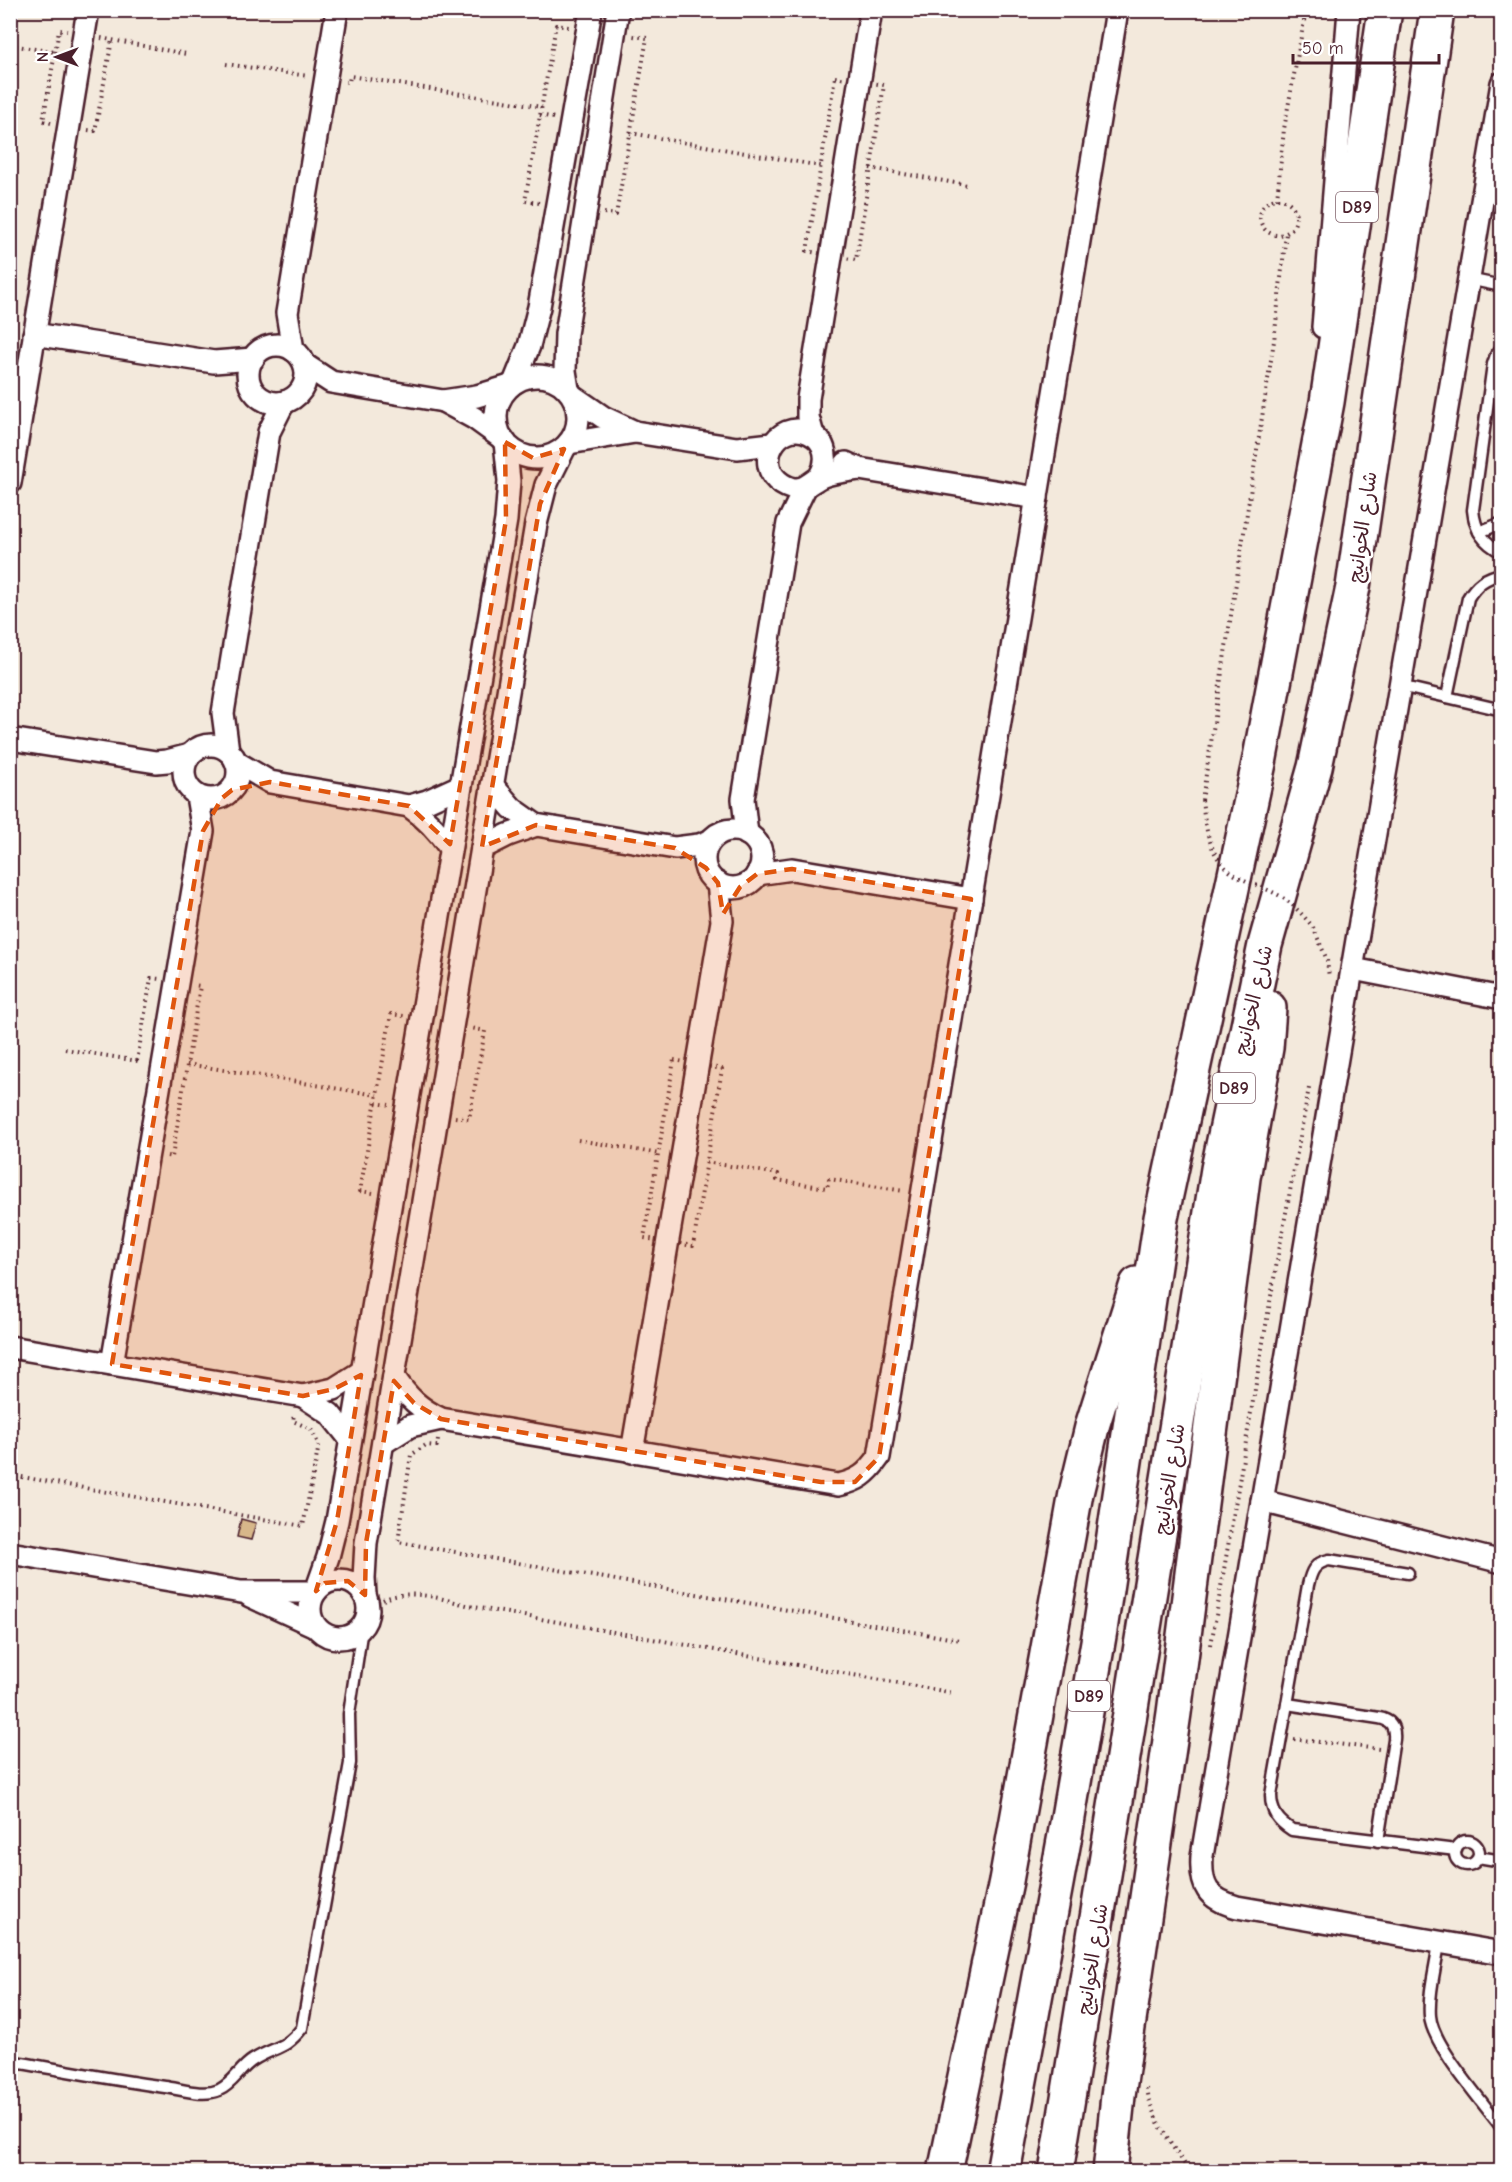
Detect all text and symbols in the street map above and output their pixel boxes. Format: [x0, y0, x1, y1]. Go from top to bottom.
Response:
north arrow [27, 27, 87, 87]
scale bar [1293, 27, 1438, 65]
text: 50 m [1302, 38, 1344, 59]
text: N [34, 52, 52, 62]
road number: D89 [1336, 192, 1378, 222]
street label: شارع الخوانيج [1343, 470, 1384, 584]
street label: شارع الخوانيج [1230, 943, 1279, 1058]
road number: D89 [1213, 1073, 1255, 1103]
street label: شارع الخوانيج [1149, 1422, 1192, 1537]
road number: D89 [1068, 1681, 1110, 1711]
street label: شارع الخوانيج [1072, 1902, 1115, 2017]

